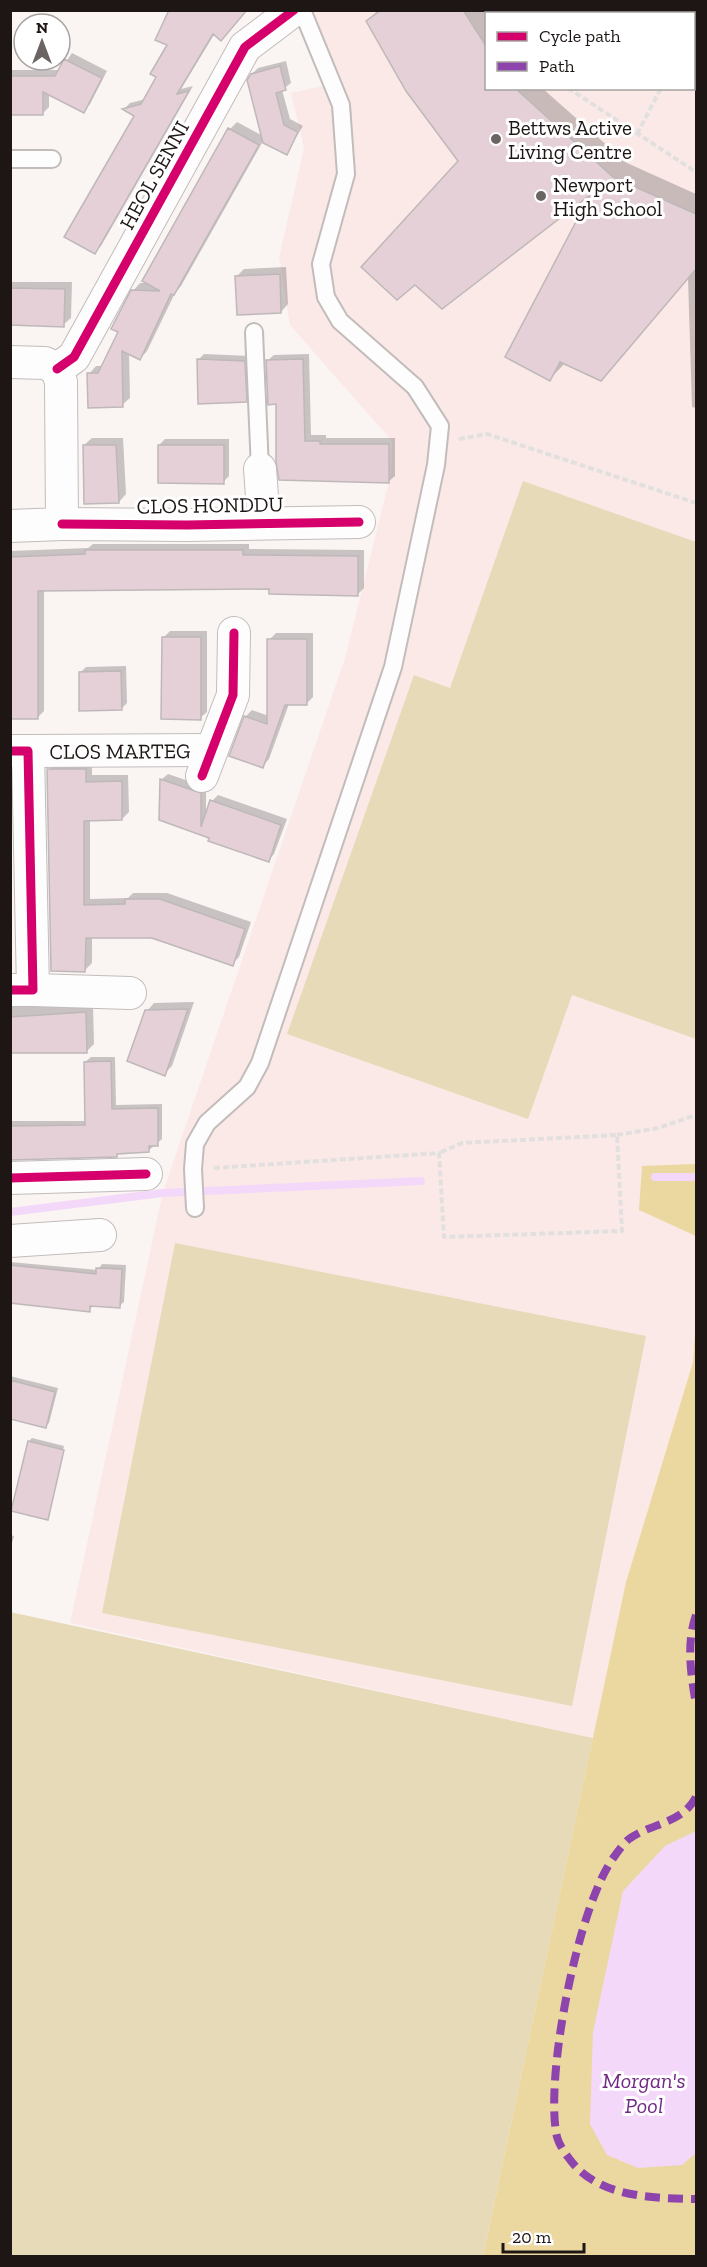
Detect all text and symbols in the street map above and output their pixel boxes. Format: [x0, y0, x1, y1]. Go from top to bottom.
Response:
north arrow [12, 12, 72, 72]
legend [485, 12, 695, 90]
text: N [36, 18, 48, 37]
text: Cycle path [539, 25, 621, 47]
text: Path [539, 55, 575, 77]
place label: Bettws Active Living Centre [508, 115, 632, 164]
street label: HEOL SENNI [114, 116, 194, 234]
marker: Bettws Active Living Centre [489, 132, 503, 146]
place label: Newport High School [553, 172, 663, 221]
marker: Newport High School [534, 189, 548, 203]
street label: CLOS HONDDU [136, 491, 284, 519]
street label: CLOS MARTEG [49, 738, 191, 763]
water label: Morgan's Pool [602, 2067, 686, 2119]
scale bar [503, 2216, 584, 2254]
text: 20 m [512, 2226, 552, 2248]

